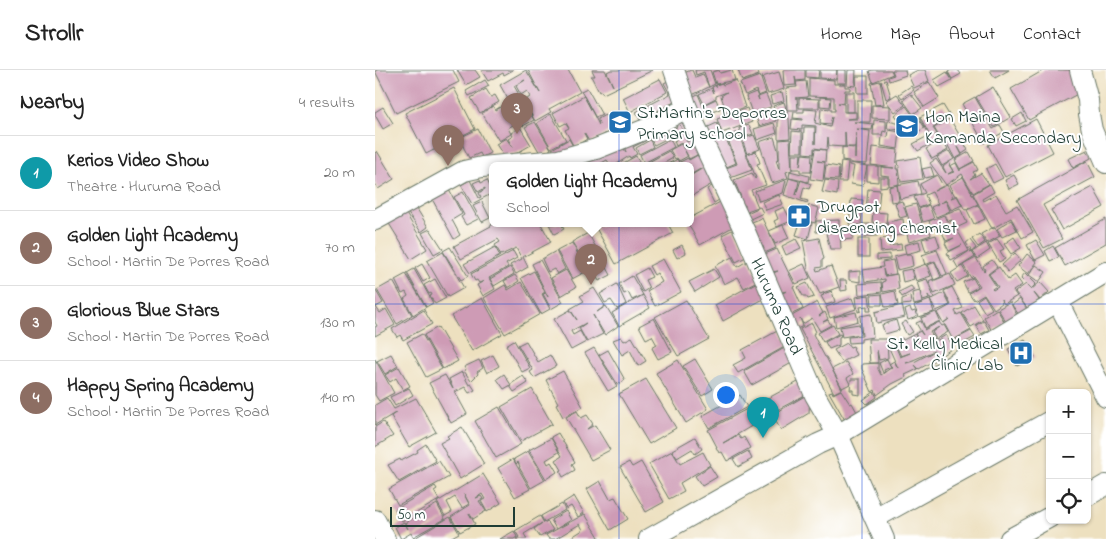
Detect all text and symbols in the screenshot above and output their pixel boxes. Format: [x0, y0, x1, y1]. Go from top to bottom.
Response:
text: Strollr [25, 17, 83, 52]
text: Home [821, 22, 862, 48]
text: Map [890, 22, 921, 48]
text: About [949, 22, 995, 48]
text: Contact [1023, 22, 1081, 48]
text: Nearby [20, 88, 84, 118]
text: 4 results [299, 91, 355, 115]
pin: 3 [501, 93, 533, 134]
place label: St.Martin's Deporres Primary school [637, 101, 787, 148]
place label: Hon Maina Kamanda Secondary [925, 105, 1082, 152]
school or university icon: St.Martin's Deporres Primary school [607, 109, 633, 135]
school or university icon: Hon Maina Kamanda Secondary [894, 113, 920, 139]
pin: 4 [432, 125, 464, 166]
text: Kerios Video Show [67, 148, 209, 175]
text: 1 [33, 161, 39, 185]
text: 20 m [324, 161, 355, 185]
popup [489, 162, 694, 227]
text: Golden Light Academy [506, 169, 677, 196]
text: Theatre · Huruma Road [67, 175, 221, 199]
place label: Drugpot dispensing chemist [816, 195, 957, 243]
text: School [506, 196, 550, 220]
pharmacy icon: Drugpot dispensing chemist [786, 203, 812, 229]
text: Golden Light Academy [67, 223, 238, 250]
text: 2 [32, 236, 40, 260]
text: 70 m [325, 236, 355, 260]
pin: 2 [575, 244, 607, 285]
text: School · Martin De Porres Road [67, 250, 269, 274]
street label: Huruma Road [742, 254, 808, 360]
text: Glorious Blue Stars [67, 298, 220, 325]
text: 3 [33, 311, 39, 335]
text: 130 m [320, 311, 355, 335]
text: School · Martin De Porres Road [67, 325, 269, 349]
place label: St. Kelly Medical Clinic/ Lab [887, 332, 1003, 379]
hospital icon: St. Kelly Medical Clinic/ Lab [1008, 340, 1034, 366]
text: Happy Spring Academy [67, 373, 254, 400]
your location [713, 382, 739, 408]
text: 4 [33, 386, 39, 410]
text: 140 m [320, 386, 355, 410]
map controls [1046, 389, 1091, 524]
button: + [1046, 389, 1091, 434]
pin: 1 [747, 397, 779, 438]
text: School · Martin De Porres Road [67, 400, 269, 424]
button: − [1046, 434, 1091, 479]
button: locate [1046, 479, 1091, 524]
scale bar [390, 504, 515, 527]
text: 50 m [397, 505, 425, 526]

